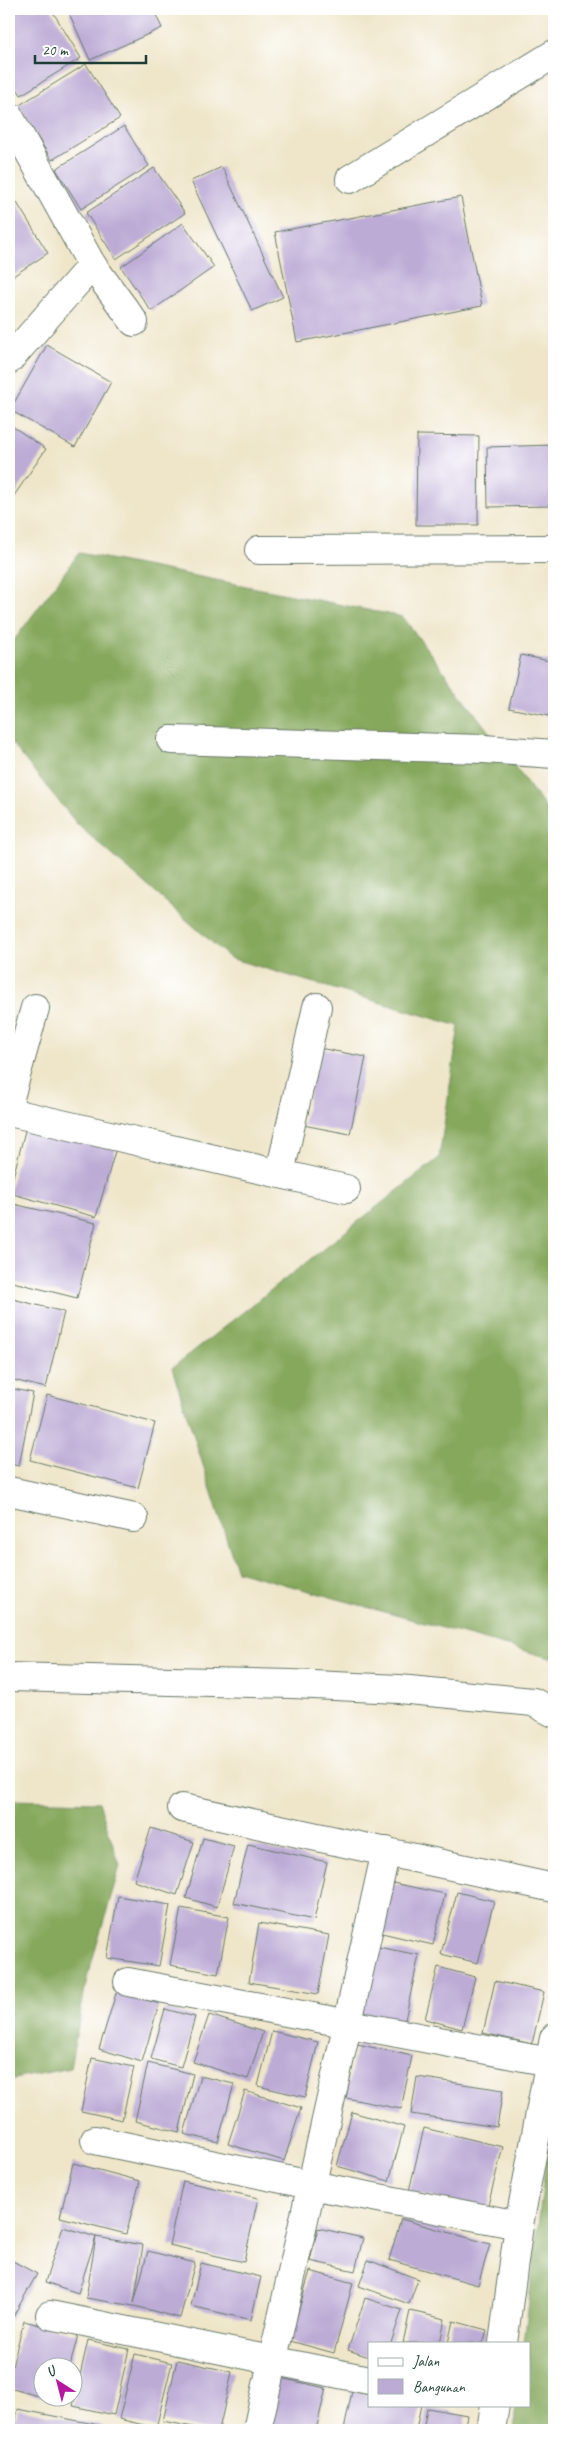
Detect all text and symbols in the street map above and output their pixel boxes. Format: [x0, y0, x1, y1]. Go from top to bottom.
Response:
scale bar [35, 32, 146, 64]
text: 20 m [42, 41, 69, 60]
legend [368, 2342, 530, 2406]
text: Jalan [412, 2352, 440, 2371]
north arrow [32, 2356, 82, 2406]
text: U [43, 2361, 61, 2381]
text: Bangunan [413, 2378, 466, 2397]

